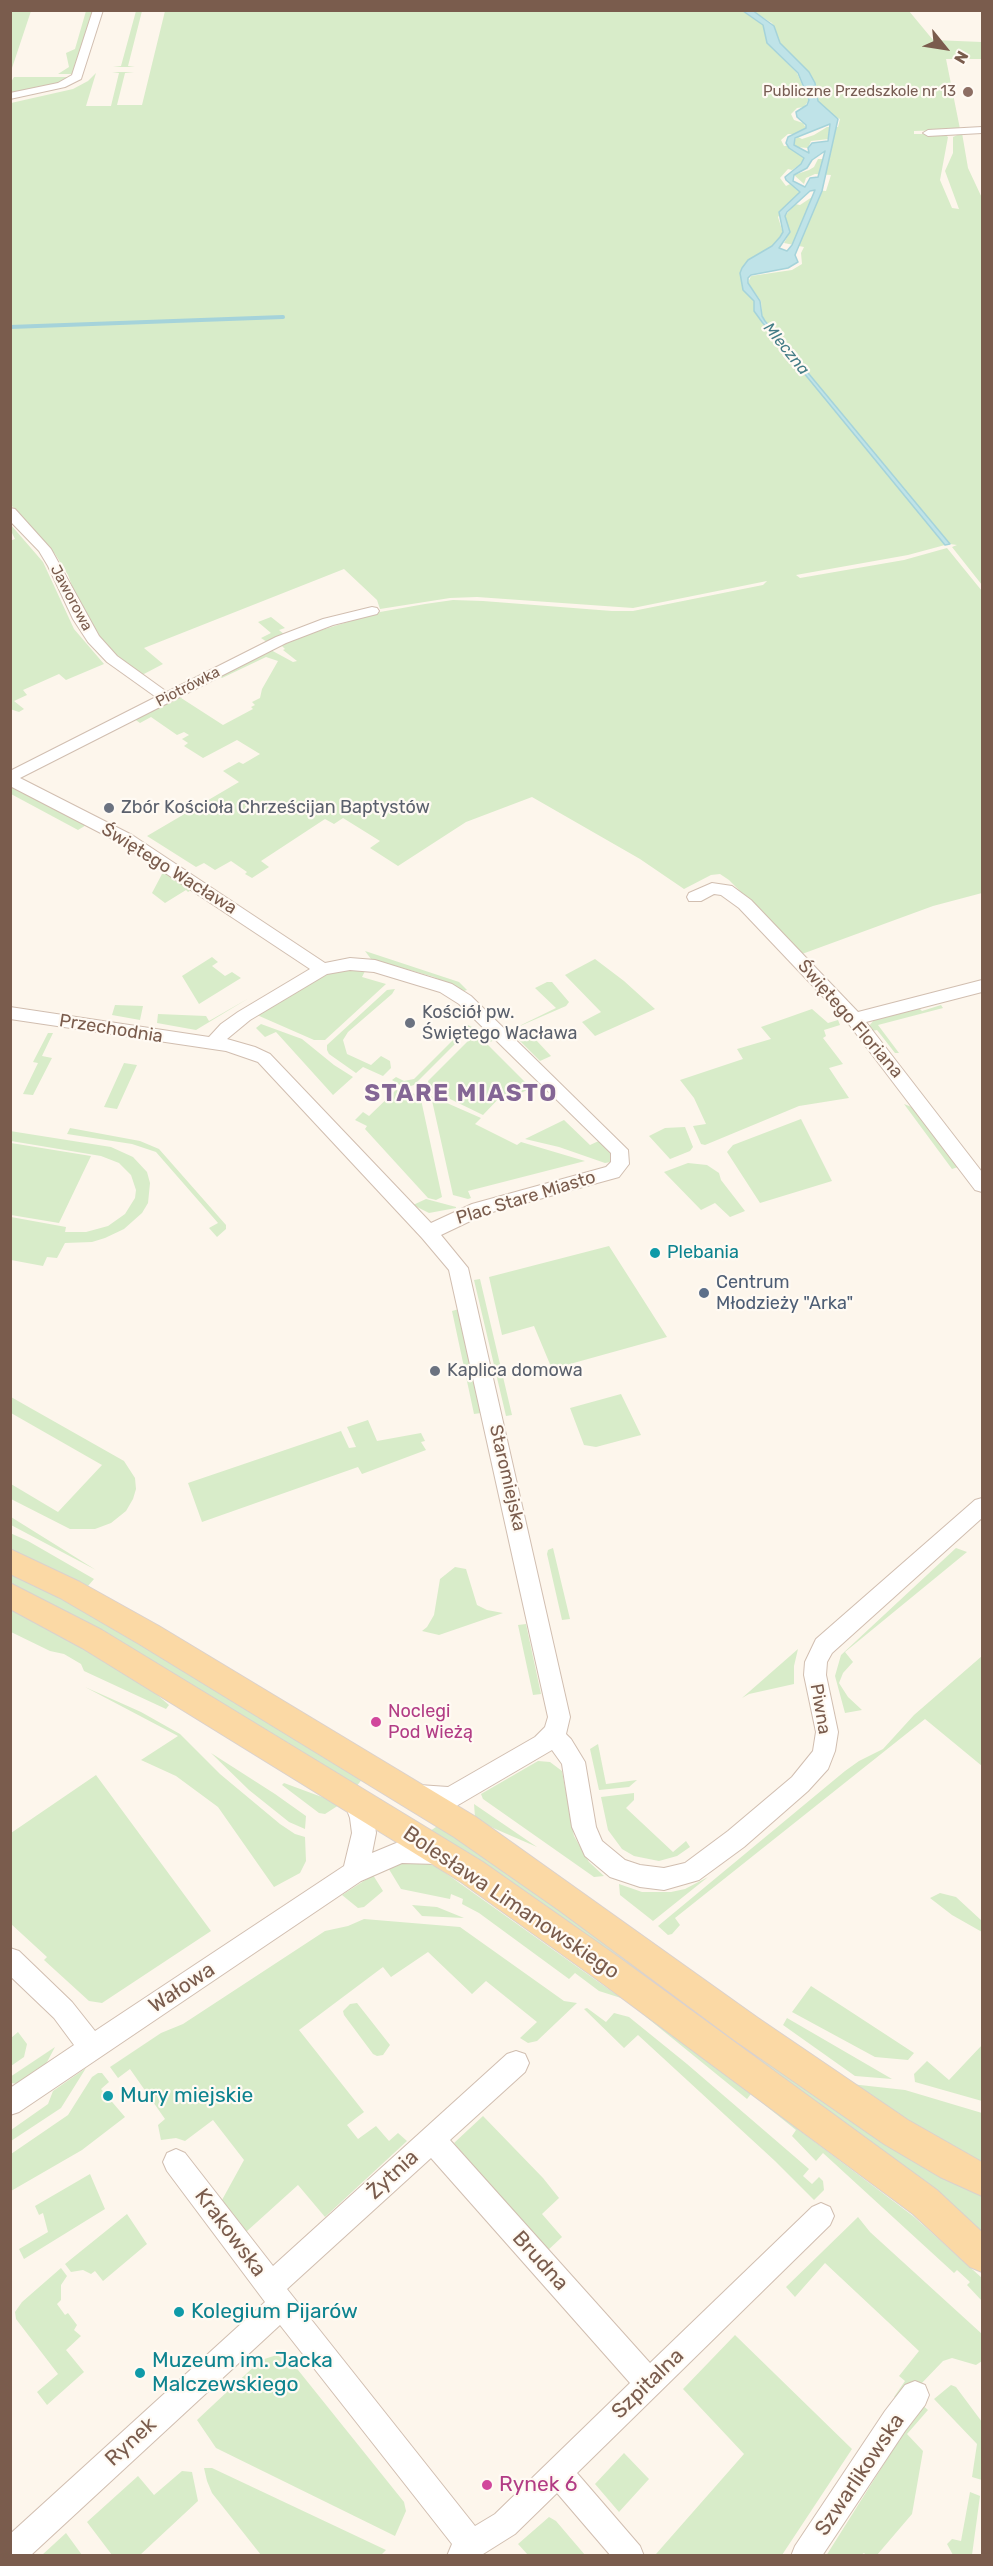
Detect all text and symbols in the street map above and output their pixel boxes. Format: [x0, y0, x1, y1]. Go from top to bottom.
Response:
north arrow [915, 18, 975, 78]
text: N [950, 48, 972, 67]
place label: Publiczne Przedszkole nr 13 [763, 83, 956, 101]
marker: Publiczne Przedszkole nr 13 [961, 85, 975, 99]
water label: Mleczna [759, 319, 813, 379]
street label: Jaworowa [46, 562, 96, 634]
street label: Piotrówka [153, 663, 223, 711]
place label: Zbór Kościoła Chrześcijan Baptystów [121, 797, 430, 819]
marker: Zbór Kościoła Chrześcijan Baptystów [102, 801, 116, 815]
street label: Świętego Wacława [97, 819, 241, 919]
street label: Świętego Floriana [793, 955, 907, 1083]
place label: Kościół pw. Świętego Wacława [422, 1002, 577, 1044]
street label: Przechodnia [58, 1010, 164, 1048]
marker: Kościół pw. Świętego Wacława [403, 1016, 417, 1030]
district label: STARE MIASTO [364, 1080, 558, 1108]
street label: Plac Stare Miasto [454, 1167, 598, 1229]
place label: Plebania [667, 1242, 739, 1264]
marker: Plebania [648, 1246, 662, 1260]
place label: Centrum Młodzieży "Arka" [716, 1272, 853, 1314]
marker: Centrum Młodzieży "Arka" [697, 1286, 711, 1300]
place label: Kaplica domowa [447, 1360, 583, 1382]
marker: Kaplica domowa [428, 1364, 442, 1378]
street label: Staromiejska [484, 1423, 530, 1533]
street label: Piwna [805, 1682, 835, 1736]
place label: Noclegi Pod Wieżą [388, 1701, 473, 1744]
marker: Noclegi Pod Wieżą [369, 1715, 383, 1729]
street label: Bolesława Limanowskiego [398, 1821, 624, 1985]
street label: Wałowa [144, 1957, 220, 2019]
place label: Mury miejskie [120, 2083, 253, 2109]
marker: Mury miejskie [101, 2089, 115, 2103]
street label: Żytnia [362, 2145, 424, 2205]
street label: Krakowska [189, 2184, 271, 2282]
street label: Brudna [507, 2226, 573, 2296]
place label: Kolegium Pijarów [191, 2299, 358, 2325]
marker: Kolegium Pijarów [172, 2305, 186, 2319]
street label: Szpitalna [607, 2343, 689, 2425]
place label: Muzeum im. Jacka Malczewskiego [152, 2348, 333, 2398]
marker: Muzeum im. Jacka Malczewskiego [133, 2366, 147, 2380]
street label: Szwarlikowska [810, 2409, 910, 2541]
street label: Rynek [100, 2412, 162, 2472]
place label: Rynek 6 [499, 2472, 577, 2498]
marker: Rynek 6 [480, 2478, 494, 2492]

